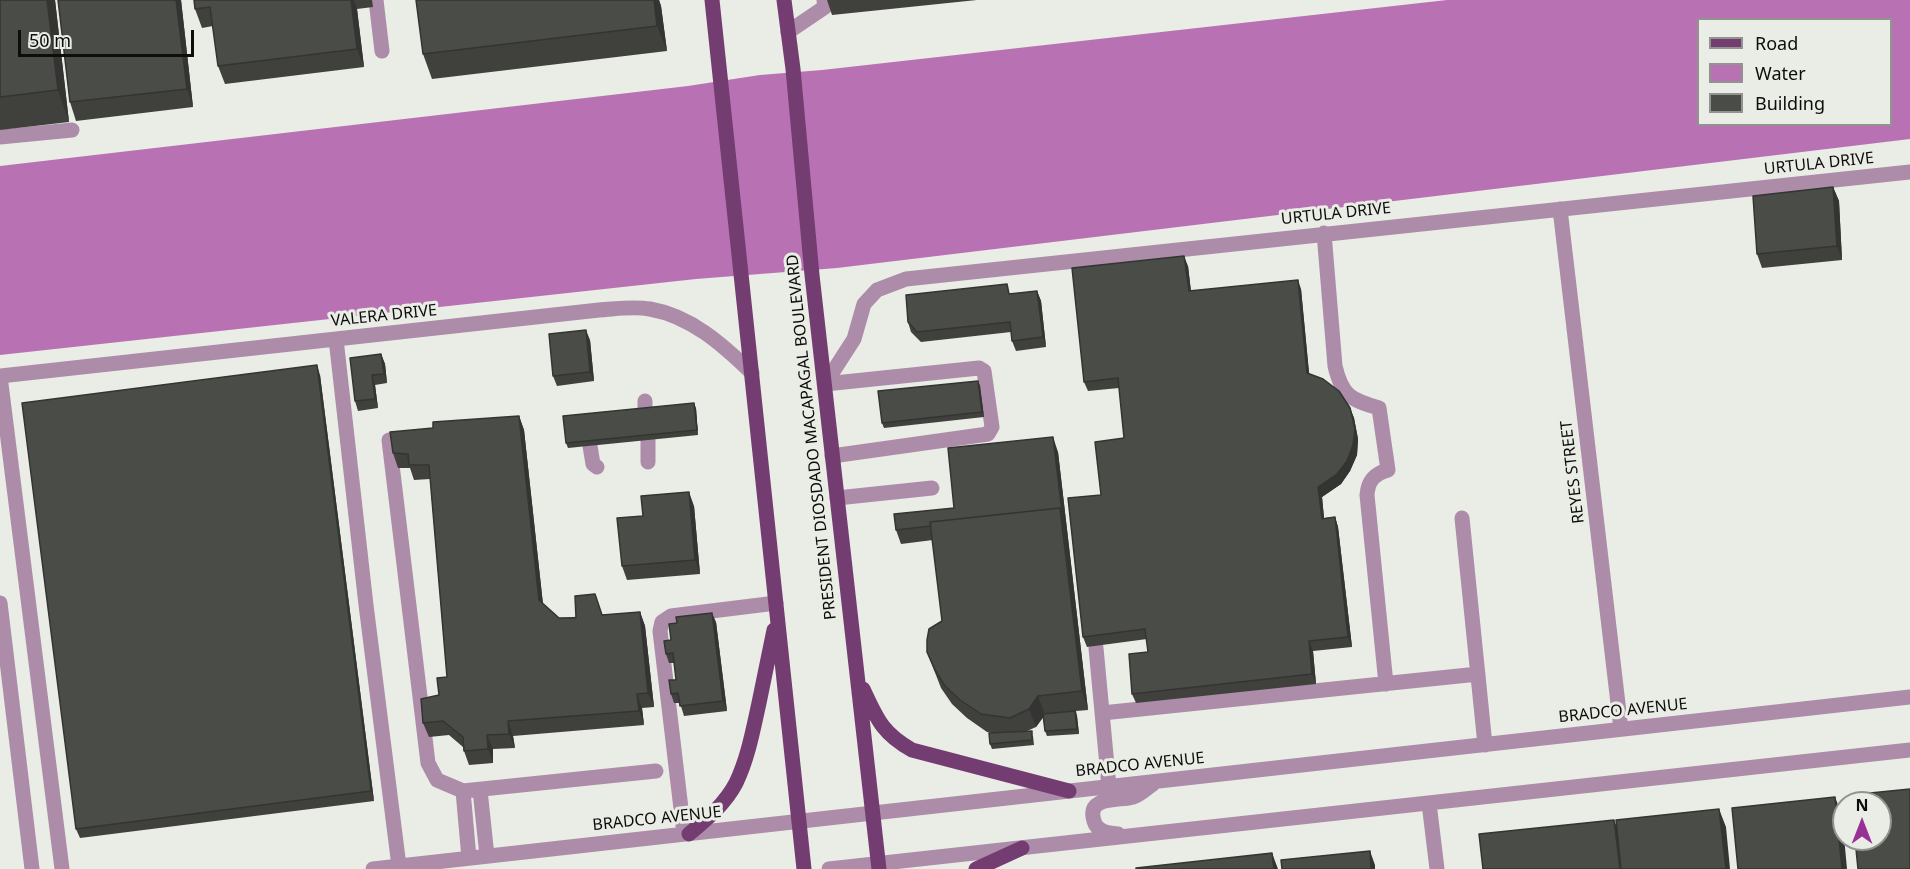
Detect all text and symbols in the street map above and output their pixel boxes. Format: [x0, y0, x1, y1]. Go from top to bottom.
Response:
scale bar [21, 18, 196, 56]
legend [1697, 18, 1892, 126]
text: 50 m [29, 28, 71, 52]
text: Road [1755, 31, 1798, 55]
text: Water [1755, 61, 1806, 85]
text: Building [1755, 91, 1825, 115]
street label: URTULA DRIVE [1763, 149, 1875, 179]
street label: URTULA DRIVE [1280, 199, 1392, 229]
street label: PRESIDENT DIOSDADO MACAPAGAL BOULEVARD [783, 253, 841, 621]
street label: VALERA DRIVE [330, 301, 438, 331]
street label: REYES STREET [1557, 419, 1589, 525]
street label: BRADCO AVENUE [1558, 695, 1688, 727]
street label: BRADCO AVENUE [1075, 749, 1205, 781]
north arrow [1832, 791, 1892, 851]
text: N [1855, 794, 1869, 816]
street label: BRADCO AVENUE [592, 803, 722, 835]

